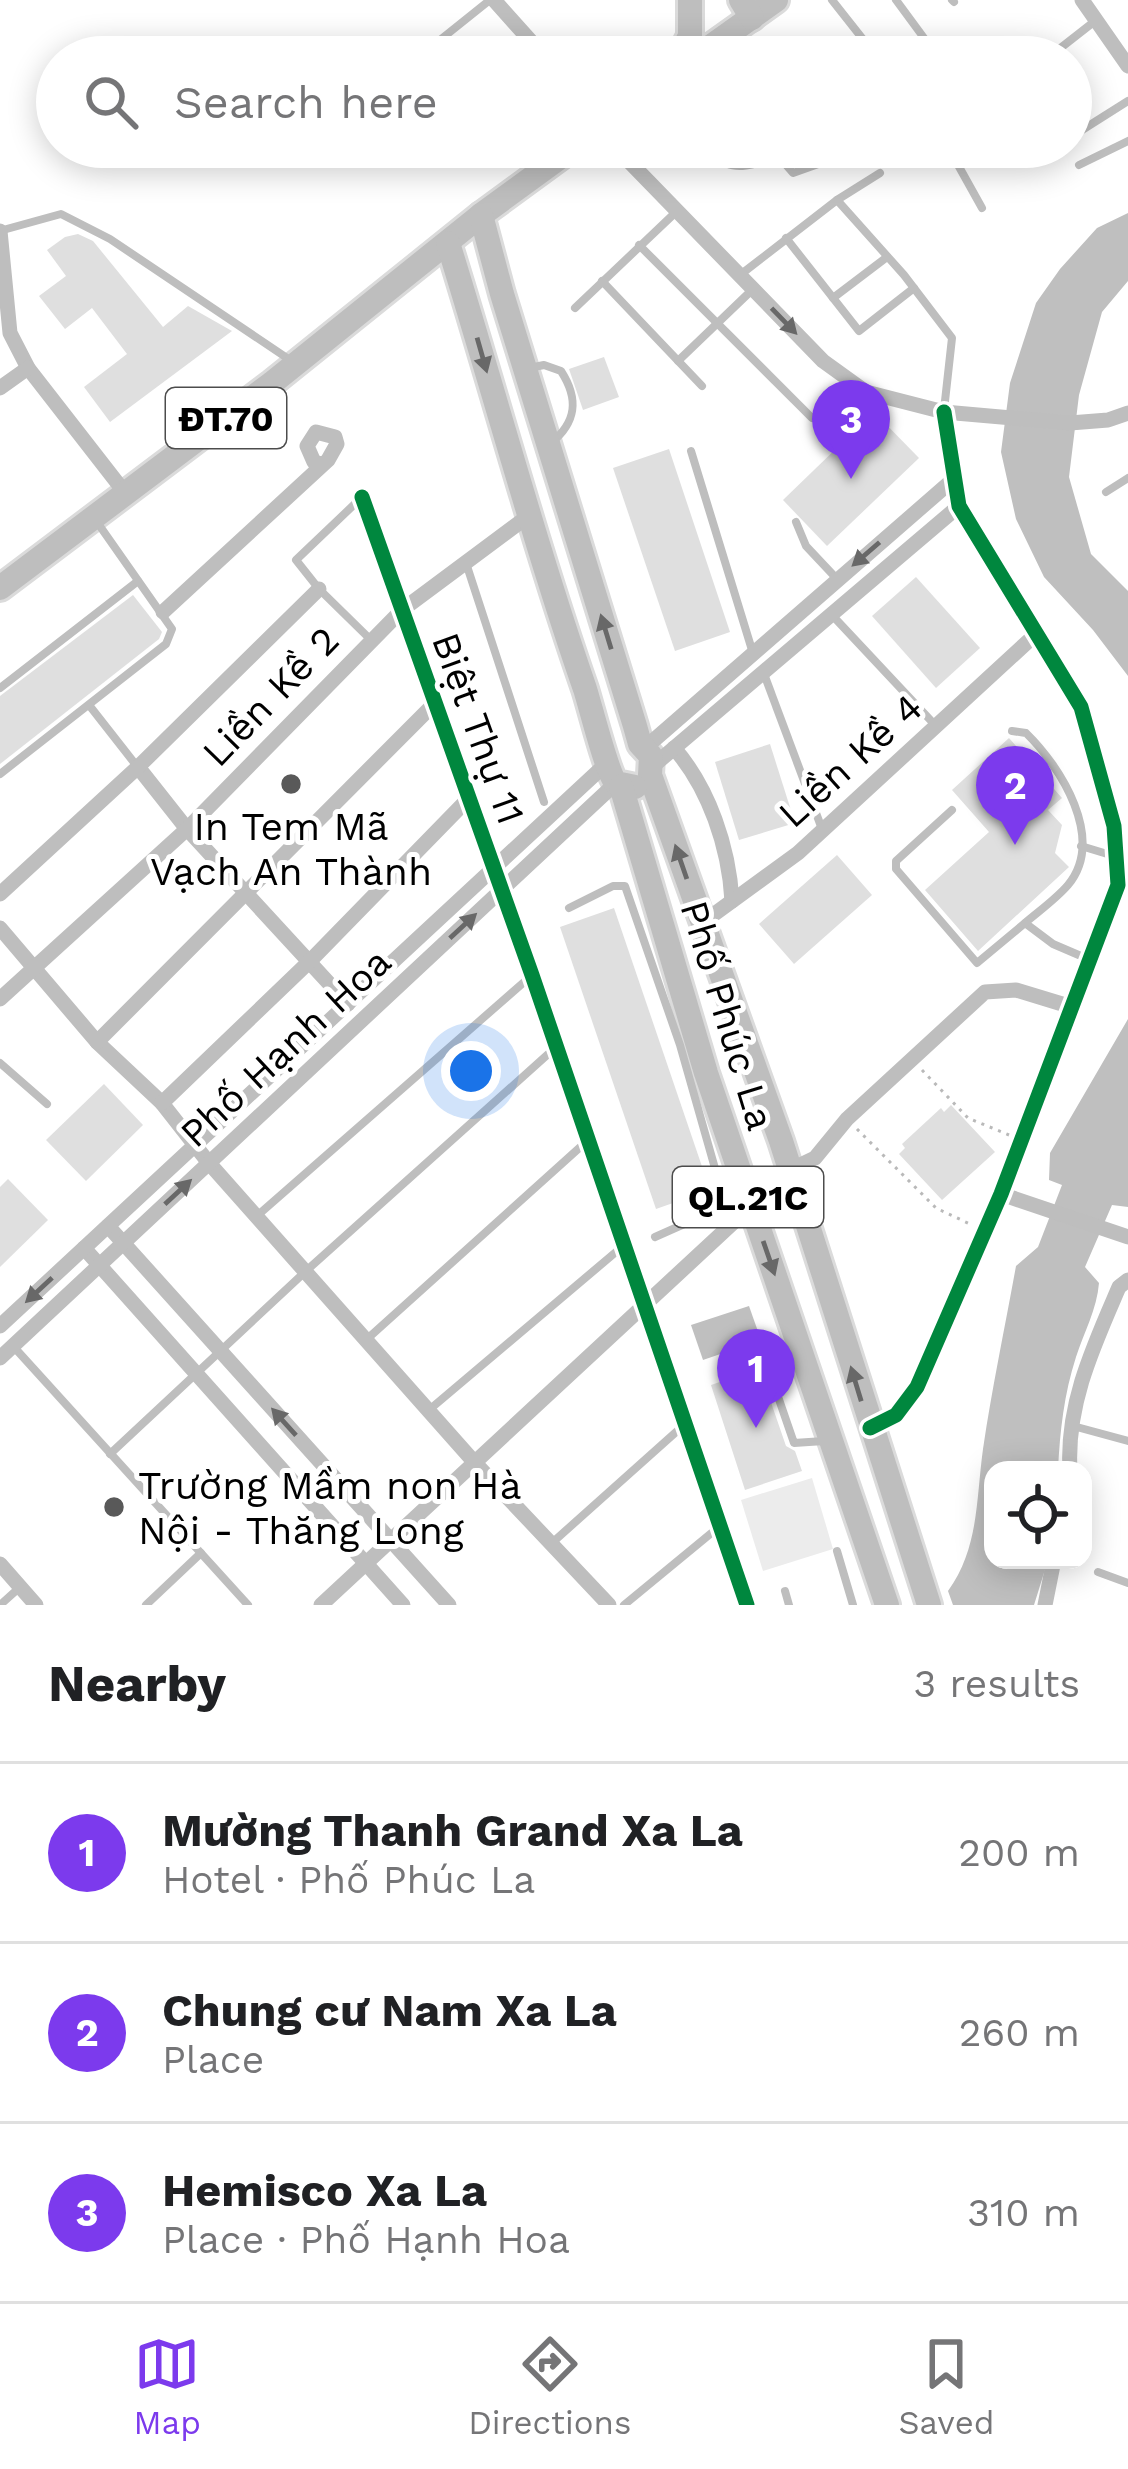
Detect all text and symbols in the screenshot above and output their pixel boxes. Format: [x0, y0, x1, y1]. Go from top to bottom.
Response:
search box [36, 36, 1092, 168]
icon: search [78, 69, 144, 135]
text: Search here [174, 76, 438, 129]
one-way arrow [770, 306, 798, 335]
one-way arrow [473, 336, 492, 373]
pin: 3 [812, 380, 890, 479]
road number: ĐT.70 [166, 388, 286, 448]
one-way arrow [851, 541, 881, 567]
one-way arrow [596, 613, 614, 650]
street label: Liền Kề 2 [193, 617, 348, 775]
street label: Biệt Thự 11 [423, 626, 534, 830]
street label: Liền Kề 4 [769, 684, 931, 836]
pin: 2 [976, 746, 1054, 845]
marker: In Tem Mã Vạch An Thành [278, 771, 304, 797]
place label: In Tem Mã Vạch An Thành [150, 804, 432, 894]
one-way arrow [670, 843, 689, 880]
street label: Phố Phúc La [671, 895, 784, 1135]
one-way arrow [448, 913, 477, 940]
street label: Phố Hạnh Hoa [171, 939, 400, 1156]
your location [441, 1041, 501, 1101]
road number: QL.21C [673, 1167, 823, 1227]
one-way arrow [163, 1179, 192, 1207]
one-way arrow [761, 1240, 780, 1277]
one-way arrow [24, 1276, 53, 1304]
pin: 1 [717, 1329, 795, 1428]
one-way arrow [846, 1365, 865, 1402]
one-way arrow [271, 1408, 298, 1437]
map controls [984, 1461, 1092, 1569]
button: locate [984, 1461, 1092, 1569]
place label: Trường Mầm non Hà Nội - Thăng Long [138, 1463, 522, 1553]
marker: Trường Mầm non Hà Nội - Thăng Long [101, 1494, 127, 1520]
text: Nearby [48, 1654, 226, 1713]
text: 3 results [914, 1661, 1080, 1706]
text: Mường Thanh Grand Xa La [162, 1804, 743, 1857]
text: 1 [79, 1830, 95, 1875]
text: 200 m [958, 1830, 1080, 1875]
text: Hotel · Phố Phúc La [162, 1857, 535, 1902]
text: Chung cư Nam Xa La [162, 1984, 617, 2037]
text: 2 [75, 2010, 99, 2055]
text: 260 m [959, 2010, 1080, 2055]
text: Place [162, 2037, 264, 2082]
text: Hemisco Xa La [162, 2164, 487, 2217]
text: 3 [75, 2190, 99, 2235]
text: 310 m [967, 2190, 1080, 2235]
text: Place · Phố Hạnh Hoa [162, 2217, 570, 2262]
tab: Map [134, 2331, 201, 2442]
tab: Directions [468, 2331, 631, 2442]
tab: Saved [899, 2331, 994, 2442]

